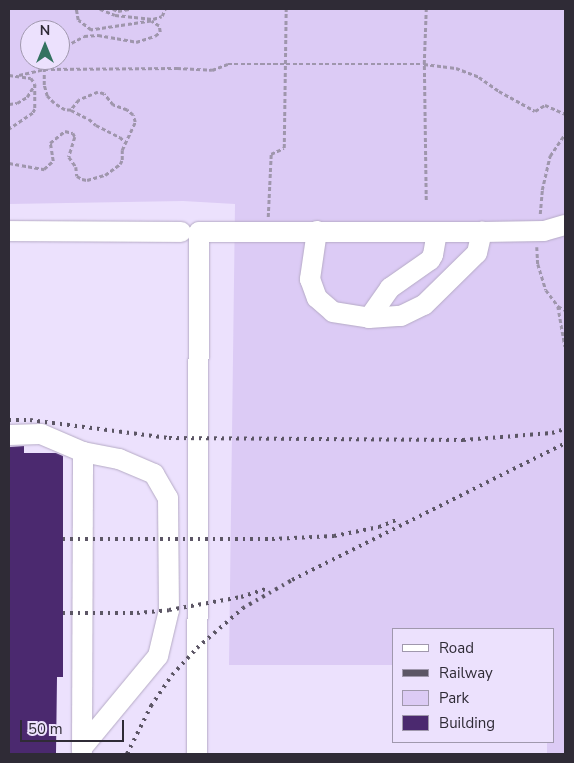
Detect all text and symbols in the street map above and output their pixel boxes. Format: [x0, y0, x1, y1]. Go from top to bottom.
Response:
north arrow [20, 20, 70, 70]
text: N [40, 21, 50, 40]
legend [392, 628, 554, 743]
text: Road [439, 638, 474, 658]
text: Railway [439, 663, 493, 683]
text: Park [439, 688, 469, 708]
scale bar [22, 710, 126, 742]
text: Building [439, 713, 495, 733]
text: 50 m [28, 719, 63, 739]

